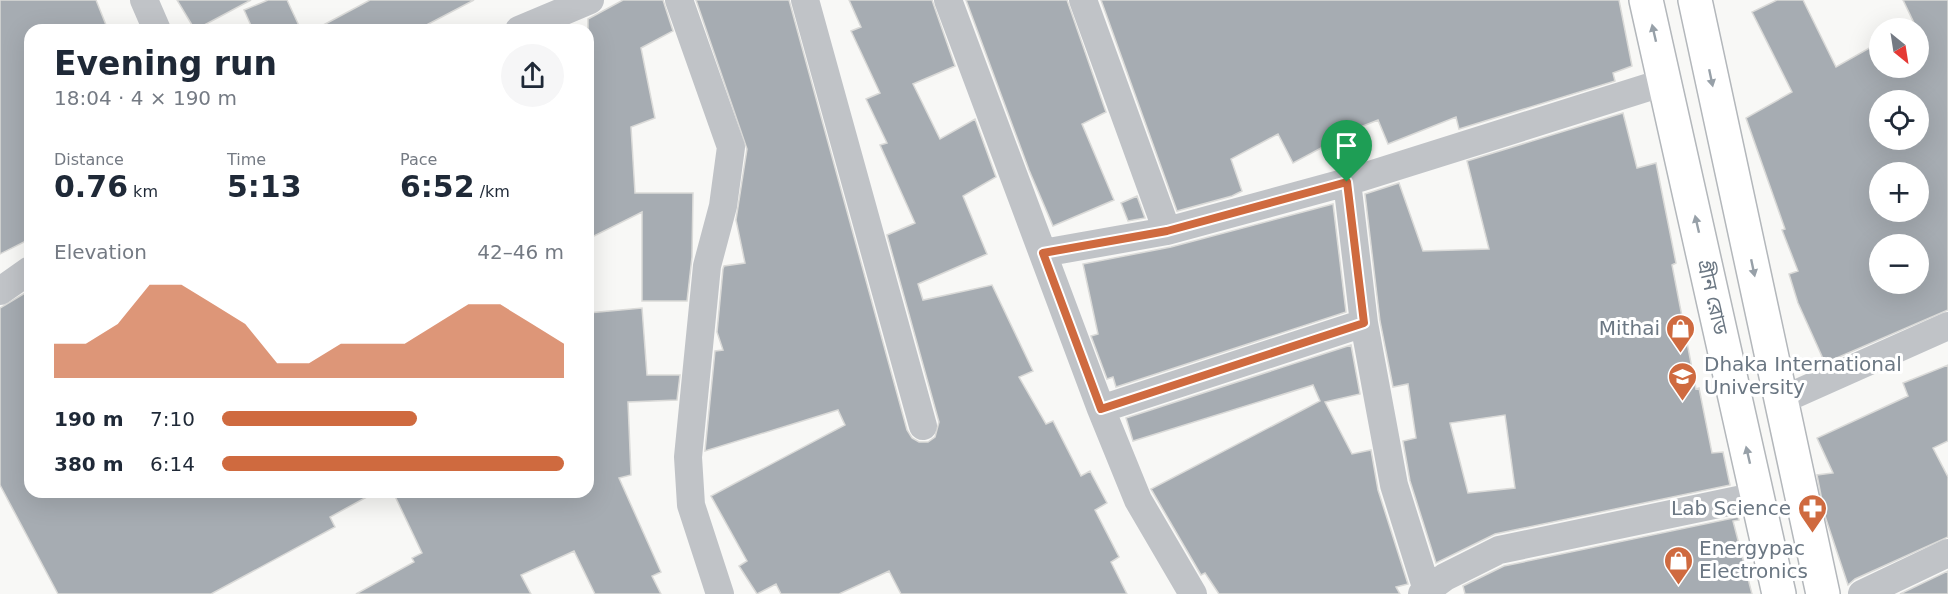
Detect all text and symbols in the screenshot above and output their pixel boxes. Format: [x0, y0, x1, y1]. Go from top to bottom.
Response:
north arrow [1869, 18, 1929, 78]
map controls [1869, 18, 1929, 294]
one-way arrow [1649, 23, 1658, 42]
text: Evening run [54, 44, 277, 83]
button: share [501, 44, 564, 107]
one-way arrow [1707, 68, 1717, 87]
text: 18:04 · 4 × 190 m [54, 86, 237, 110]
button: locate [1869, 90, 1929, 150]
pin [1321, 120, 1372, 182]
icon: arrive [1330, 129, 1363, 162]
text: Distance [54, 150, 124, 169]
text: Time [227, 150, 266, 169]
text: Pace [400, 150, 437, 169]
button: + [1869, 162, 1929, 222]
text: 0.76 [54, 169, 128, 204]
text: 5:13 [227, 169, 302, 204]
text: 6:52 [400, 169, 475, 204]
text: km [128, 182, 158, 201]
text: /km [475, 182, 510, 201]
one-way arrow [1691, 214, 1701, 233]
button: − [1869, 234, 1929, 294]
text: Elevation [54, 240, 147, 264]
text: 42–46 m [477, 240, 564, 264]
street label: গ্রীন রোড [1693, 257, 1733, 338]
one-way arrow [1749, 259, 1758, 278]
shop icon: Mithai [1665, 312, 1697, 354]
place label: Mithai [1599, 316, 1660, 340]
place label: Dhaka International University [1704, 352, 1902, 399]
school or university icon: Dhaka International University [1667, 360, 1699, 402]
text: 190 m [54, 407, 124, 431]
text: 7:10 [150, 407, 195, 431]
one-way arrow [1743, 445, 1752, 464]
text: 380 m [54, 452, 124, 476]
text: 6:14 [150, 452, 195, 476]
pharmacy icon: Lab Science [1796, 492, 1828, 534]
place label: Lab Science [1671, 496, 1791, 520]
place label: Energypac Electronics [1699, 536, 1808, 583]
shop icon: Energypac Electronics [1662, 544, 1694, 586]

